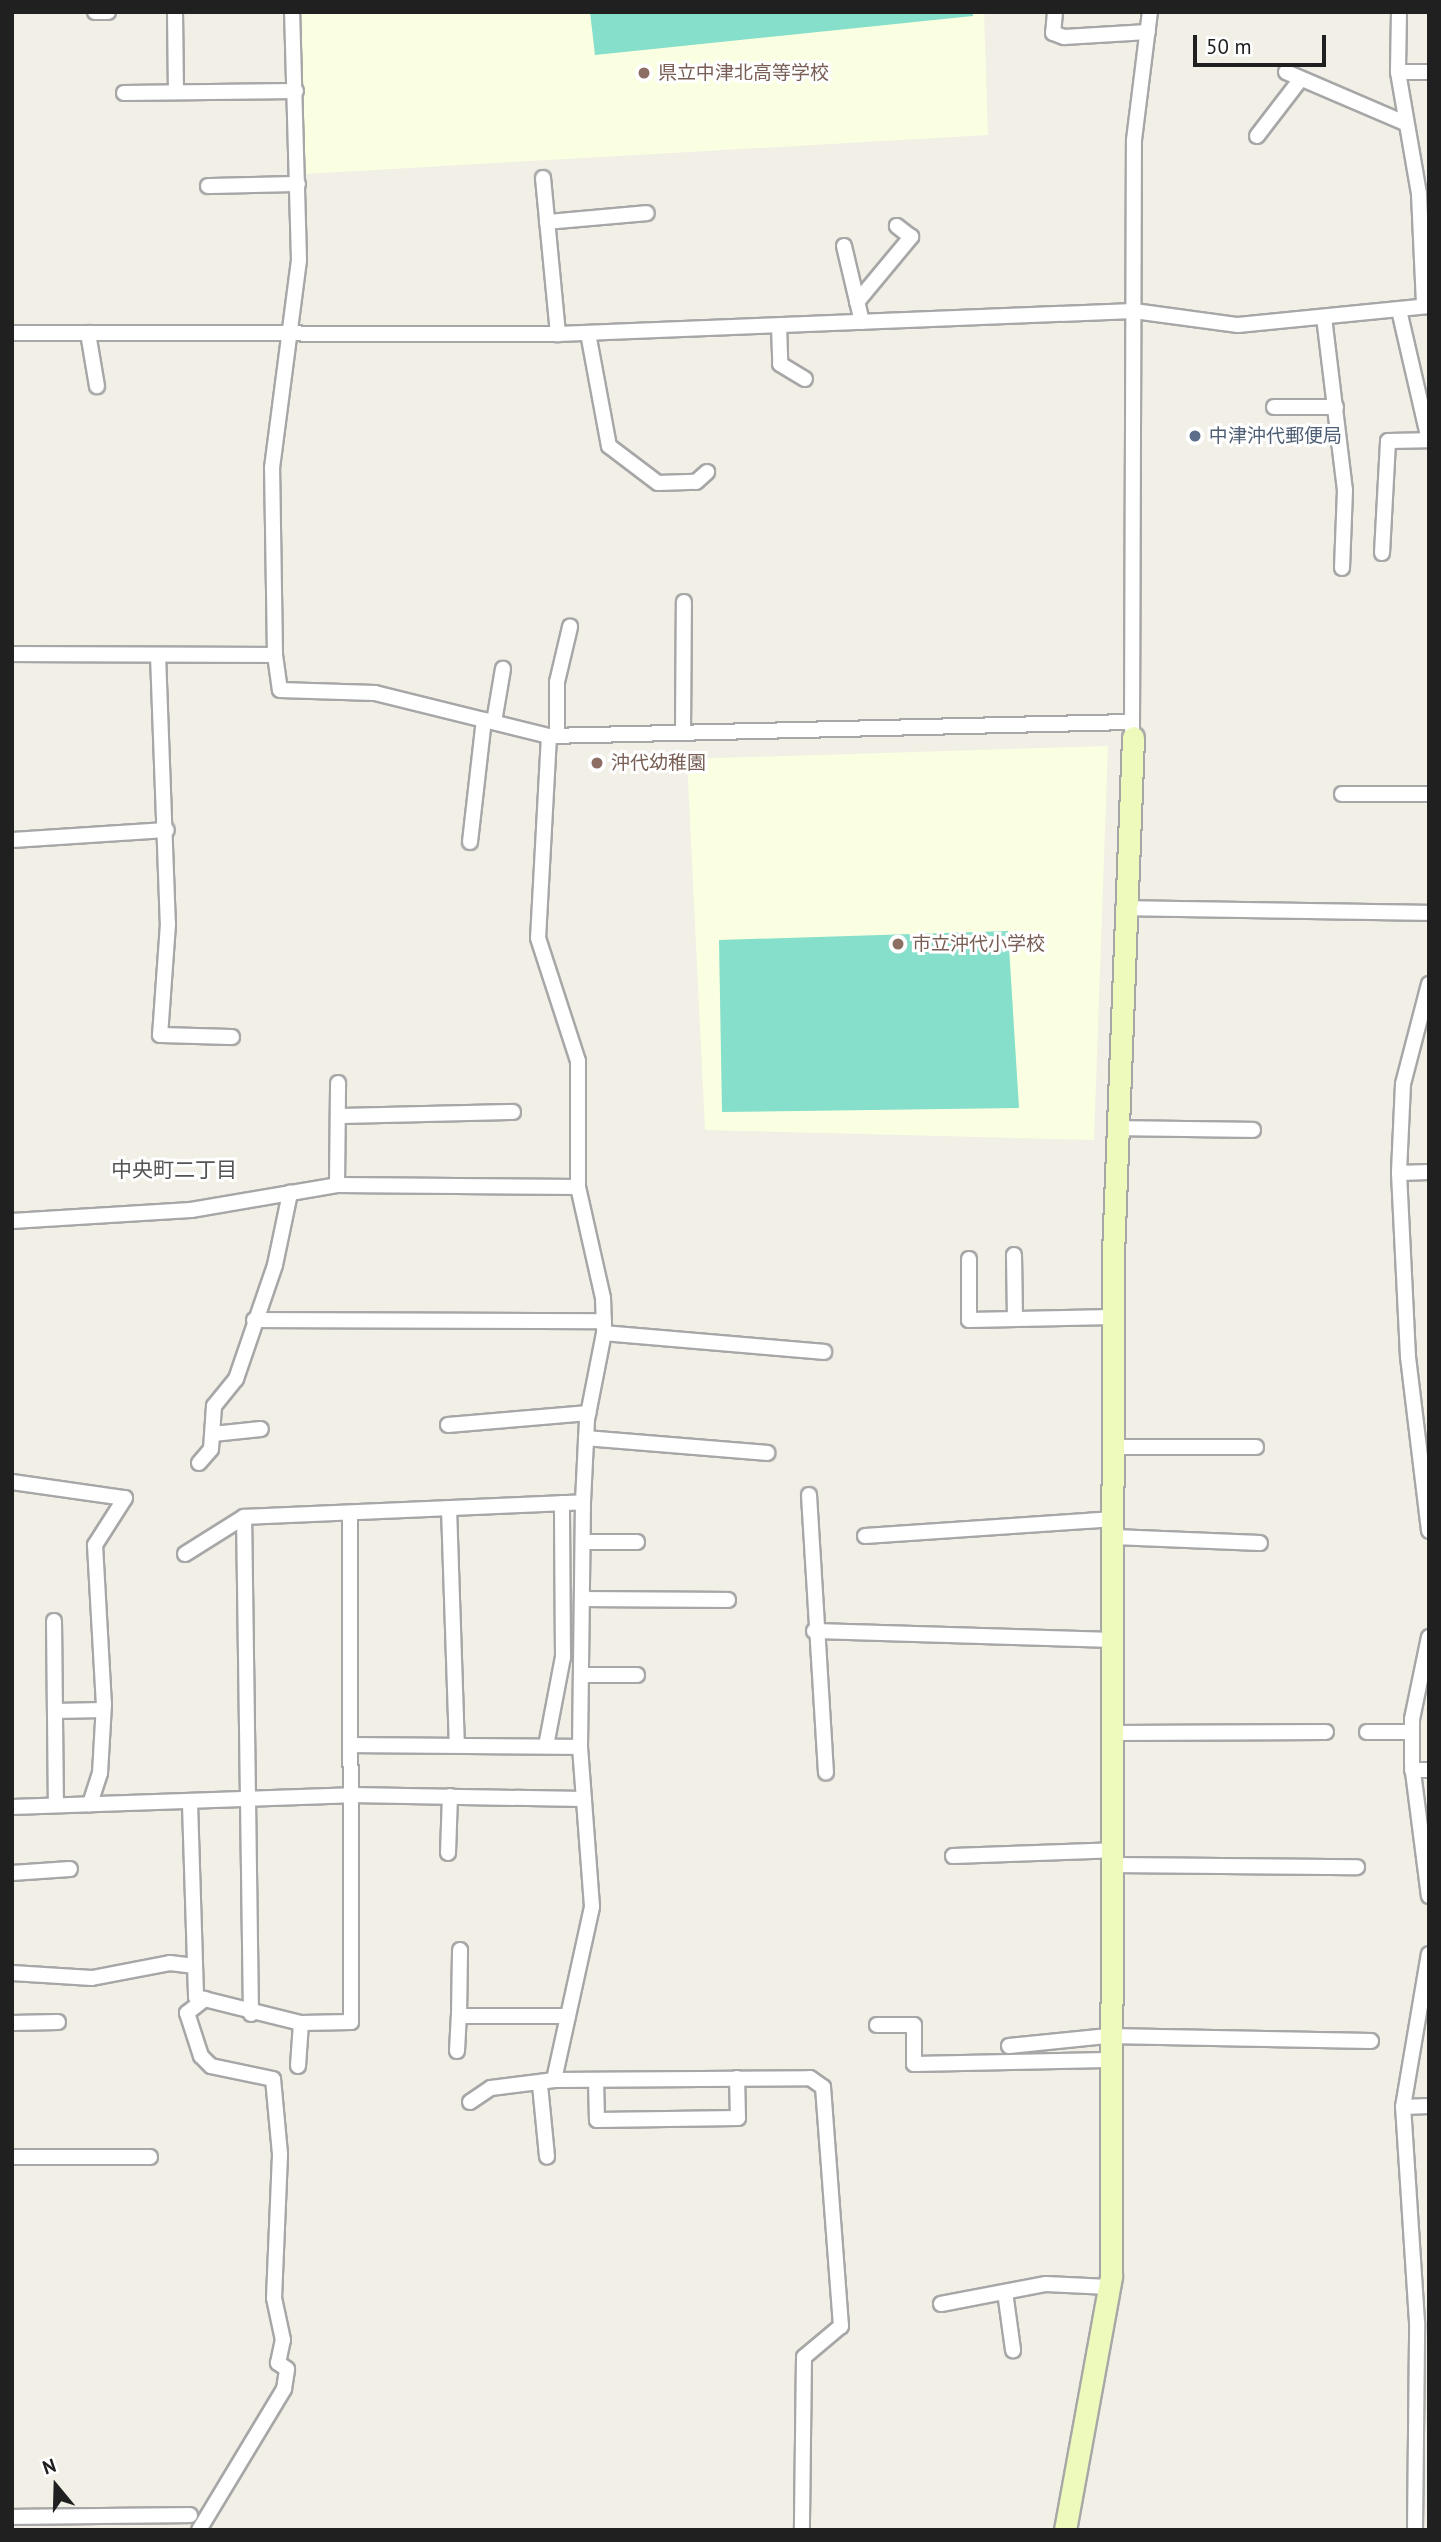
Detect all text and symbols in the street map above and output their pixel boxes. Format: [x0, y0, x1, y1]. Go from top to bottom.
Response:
scale bar [1196, 21, 1329, 65]
text: 50 m [1206, 33, 1252, 60]
place label: 県立中津北高等学校 [658, 62, 829, 84]
marker: 県立中津北高等学校 [636, 65, 652, 81]
place label: 中津沖代郵便局 [1209, 425, 1342, 447]
marker: 中津沖代郵便局 [1187, 428, 1203, 444]
place label: 沖代幼稚園 [611, 752, 706, 774]
marker: 沖代幼稚園 [589, 755, 605, 771]
place label: 市立沖代小学校 [912, 933, 1045, 955]
marker: 市立沖代小学校 [890, 936, 906, 952]
district label: 中央町二丁目 [111, 1157, 237, 1183]
north arrow [21, 2451, 91, 2521]
text: N [39, 2453, 59, 2480]

